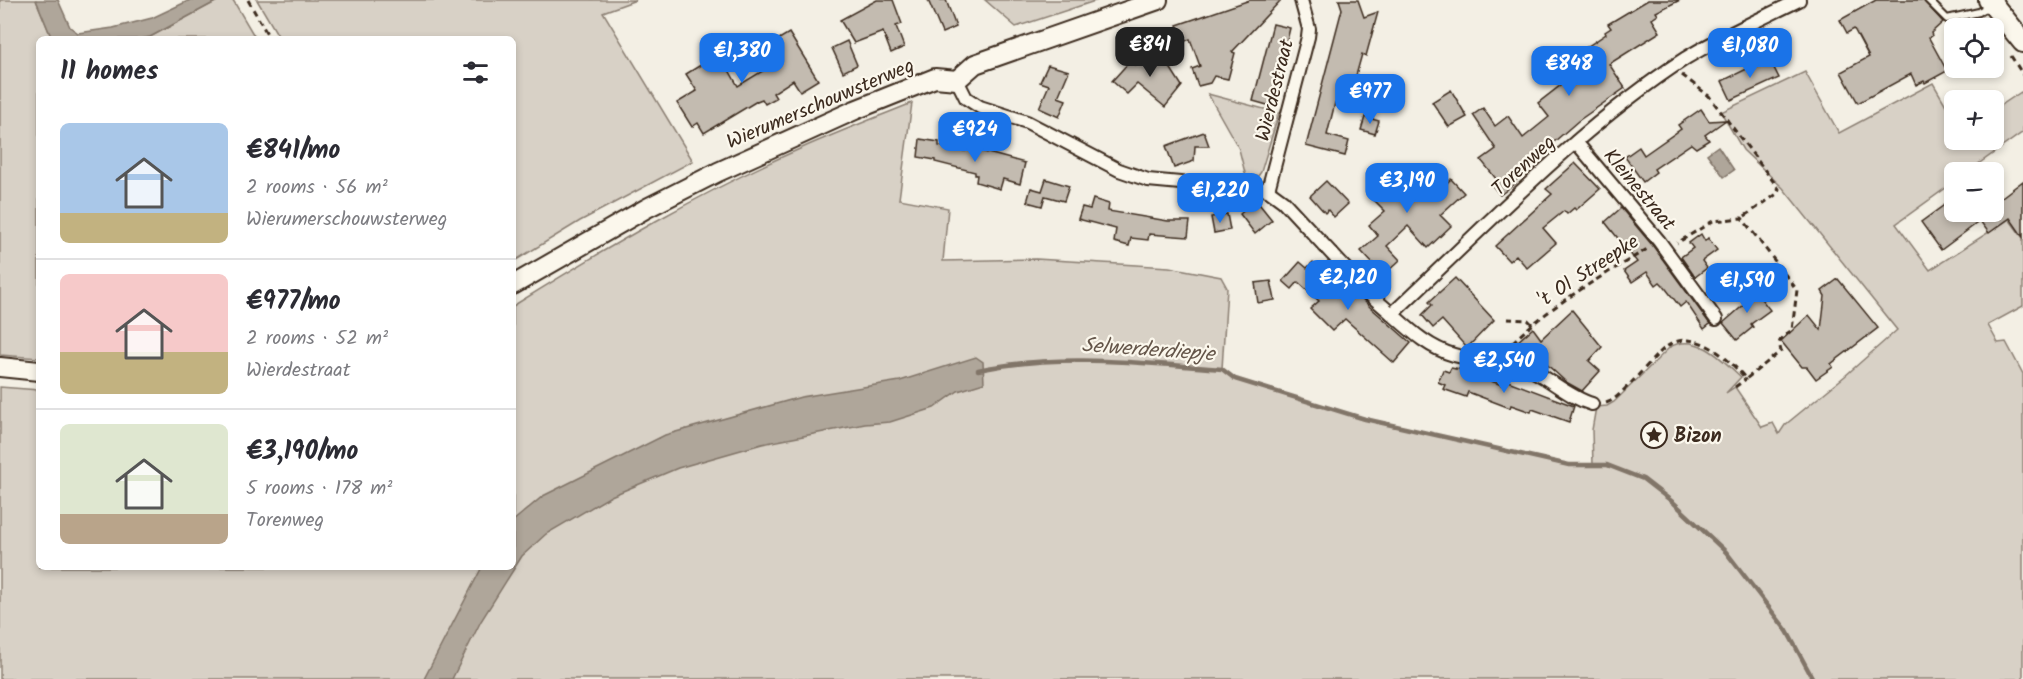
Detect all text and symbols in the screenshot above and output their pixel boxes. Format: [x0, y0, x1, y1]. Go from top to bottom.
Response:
map controls [1944, 18, 2004, 222]
button: locate [1944, 18, 2004, 78]
pin: €841 [1114, 27, 1186, 78]
pin: €1,080 [1701, 28, 1799, 79]
text: €841 [1129, 30, 1171, 62]
text: €1,080 [1722, 31, 1778, 63]
pin: €1,380 [693, 33, 791, 84]
text: €1,380 [714, 36, 770, 68]
street label: Wierdestraat [1248, 36, 1304, 145]
pin: €848 [1533, 46, 1605, 97]
text: €848 [1545, 49, 1593, 81]
text: 11 homes [60, 51, 158, 93]
street label: Wierumerschouwsterweg [722, 51, 920, 159]
icon: filters [459, 56, 492, 89]
pin: €977 [1334, 74, 1406, 125]
text: €977 [1349, 77, 1391, 109]
button: + [1944, 90, 2004, 150]
pin: €924 [939, 112, 1011, 163]
text: €924 [952, 115, 998, 147]
street label: Torenweg [1485, 128, 1564, 205]
text: €841/mo [246, 130, 340, 172]
street label: Kleinestraat [1594, 142, 1683, 239]
icon: home [108, 147, 180, 219]
button: − [1944, 162, 2004, 222]
pin: €3,190 [1358, 163, 1456, 214]
text: €3,190 [1379, 166, 1435, 198]
text: 2 rooms · 56 m² [246, 172, 388, 204]
pin: €1,220 [1171, 173, 1269, 224]
text: €1,220 [1191, 176, 1249, 208]
text: Wierumerschouwsterweg [246, 204, 447, 236]
street label: 't Ol Streepke [1532, 227, 1646, 316]
pin: €2,120 [1299, 260, 1397, 311]
text: €2,120 [1319, 263, 1377, 295]
pin: €1,590 [1698, 263, 1796, 314]
text: €1,590 [1720, 266, 1774, 298]
text: €977/mo [246, 281, 341, 323]
icon: home [108, 298, 180, 370]
text: 2 rooms · 52 m² [246, 323, 388, 355]
water label: Selwerderdiepje [1080, 329, 1218, 372]
pin: €2,540 [1455, 343, 1553, 394]
text: €2,540 [1474, 346, 1534, 378]
text: Wierdestraat [246, 355, 350, 387]
place icon: Bizon [1639, 420, 1669, 450]
place label: Bizon [1674, 421, 1721, 453]
text: €3,190/mo [246, 431, 358, 473]
icon: home [108, 448, 180, 520]
text: 5 rooms · 178 m² [246, 473, 392, 505]
text: Torenweg [246, 505, 324, 537]

